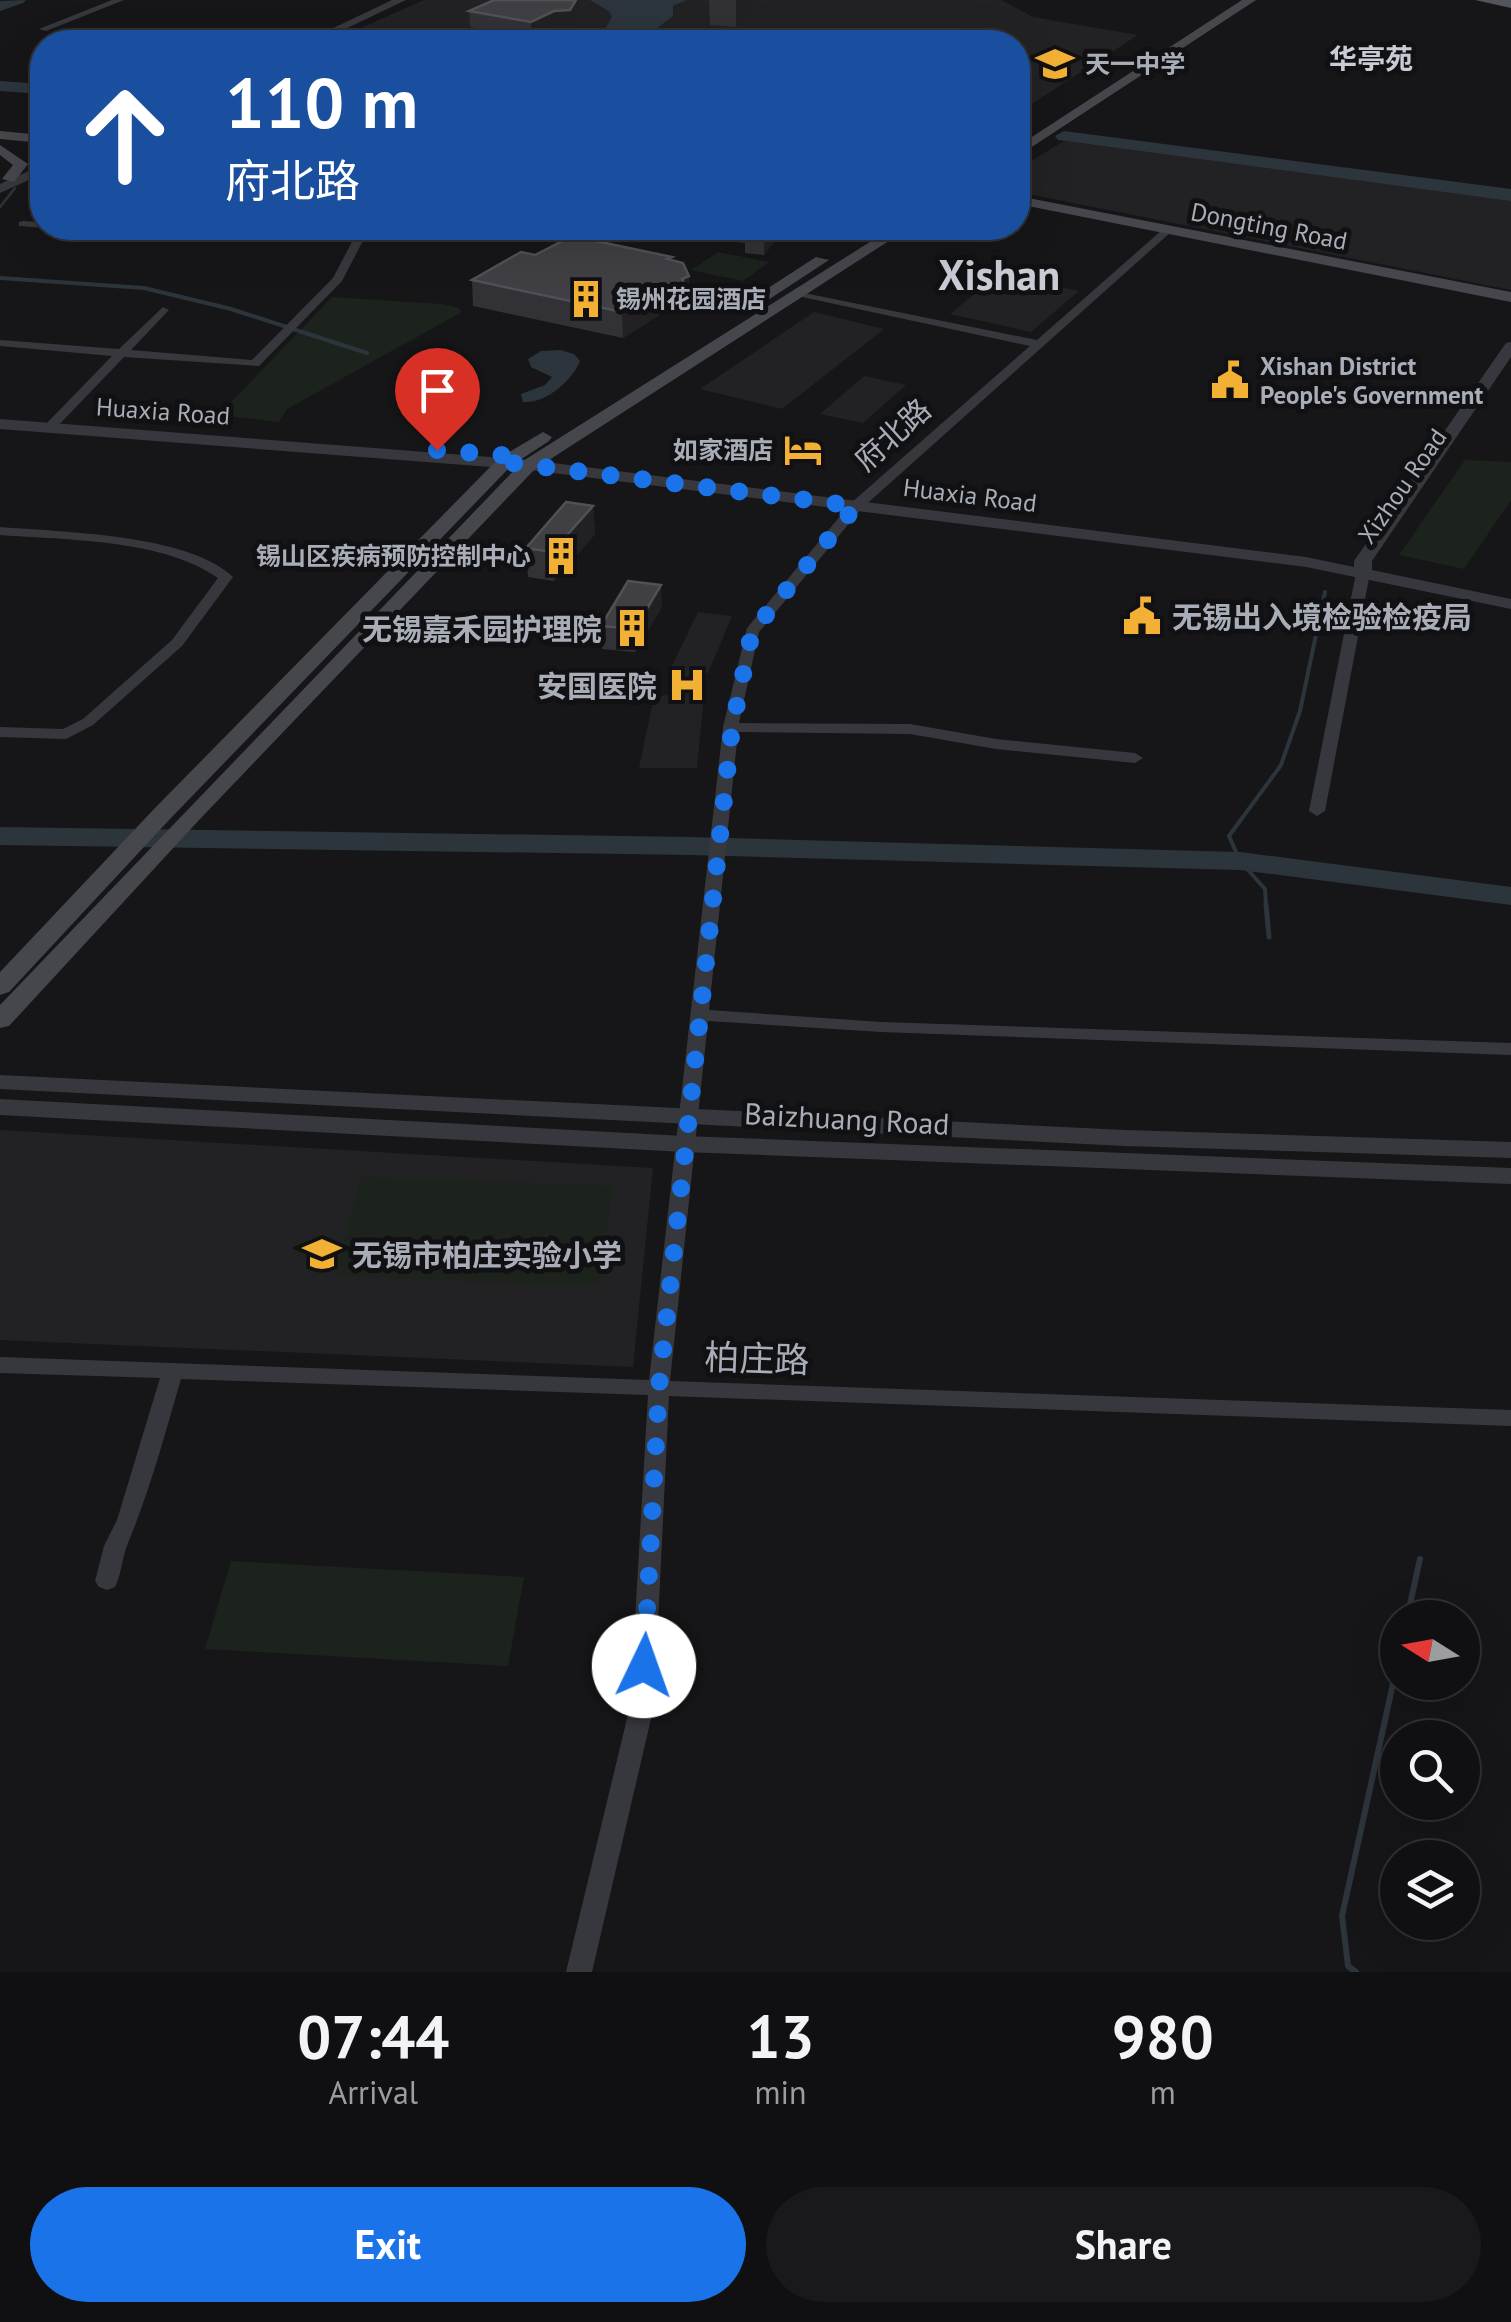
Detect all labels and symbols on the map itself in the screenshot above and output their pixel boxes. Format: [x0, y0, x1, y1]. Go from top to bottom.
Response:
district label: 华亭苑 [1329, 40, 1413, 77]
school or university icon: 天一中学 [1034, 43, 1076, 85]
place label: 天一中学 [1085, 48, 1185, 80]
street label: Dongting Road [1188, 195, 1350, 257]
district label: Xishan [938, 247, 1060, 302]
building icon: 锡州花园酒店 [565, 278, 607, 320]
place label: 锡州花园酒店 [616, 283, 766, 315]
pin [395, 348, 480, 451]
place label: Xishan District People's Government [1260, 350, 1483, 411]
public building icon: Xishan District People's Government [1209, 359, 1251, 401]
street label: 府北路 [846, 389, 938, 479]
street label: Huaxia Road [95, 390, 231, 432]
street label: Xizhou Road [1351, 422, 1453, 550]
hotel icon: 如家酒店 [782, 429, 824, 471]
place label: 如家酒店 [673, 434, 773, 466]
street label: Huaxia Road [901, 471, 1039, 519]
building icon: 锡山区疾病预防控制中心 [540, 535, 582, 577]
place label: 锡山区疾病预防控制中心 [256, 540, 531, 572]
public building icon: 无锡出入境检验检疫局 [1121, 595, 1163, 637]
place label: 无锡出入境检验检疫局 [1172, 597, 1472, 636]
building icon: 无锡嘉禾园护理院 [611, 607, 653, 649]
place label: 无锡嘉禾园护理院 [362, 609, 602, 648]
hospital icon: 安国医院 [666, 664, 708, 706]
place label: 安国医院 [537, 666, 657, 705]
street label: Baizhuang Road [743, 1093, 951, 1143]
school or university icon: 无锡市柏庄实验小学 [301, 1233, 343, 1275]
place label: 无锡市柏庄实验小学 [352, 1235, 622, 1274]
street label: 柏庄路 [704, 1333, 810, 1383]
north arrow [1380, 1600, 1480, 1700]
position arrow [592, 1614, 696, 1718]

